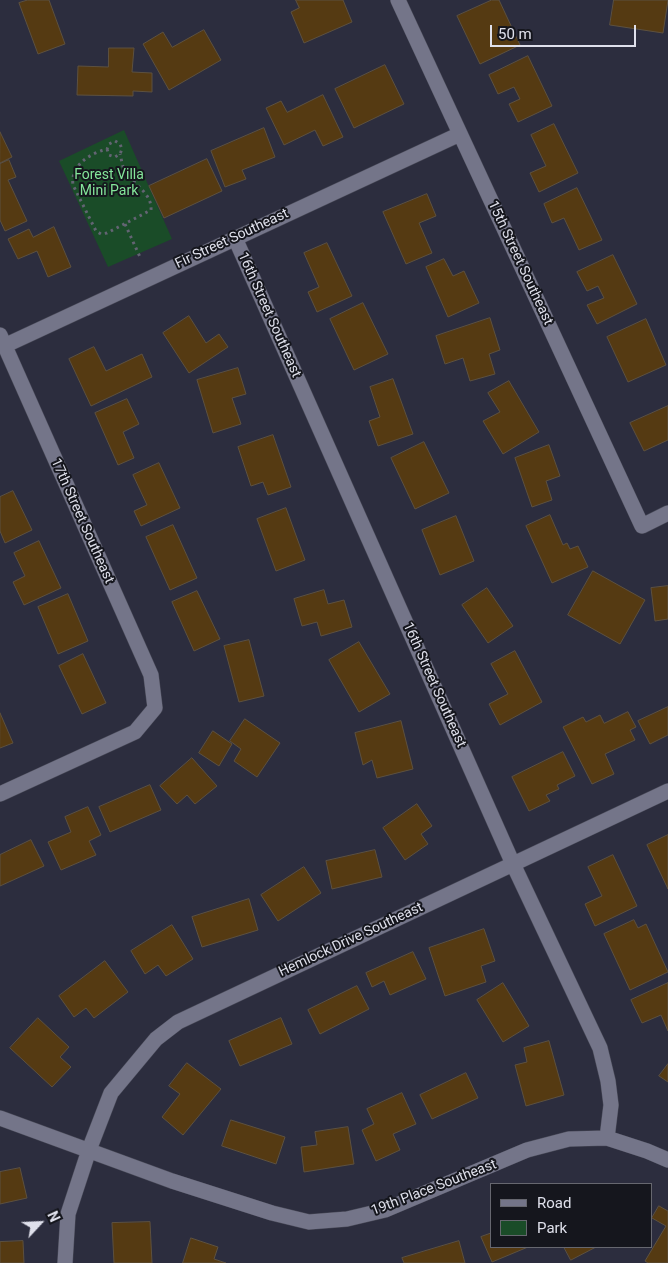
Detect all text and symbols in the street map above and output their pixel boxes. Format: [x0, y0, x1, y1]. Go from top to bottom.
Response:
scale bar [493, 15, 639, 47]
text: 50 m [498, 25, 532, 43]
park label: Forest Villa Mini Park [74, 167, 144, 200]
street label: 15th Street Southeast [484, 198, 556, 328]
street label: Fir Street Southeast [173, 205, 291, 273]
street label: 16th Street Southeast [234, 250, 304, 380]
street label: 17th Street Southeast [47, 456, 117, 586]
street label: 16th Street Southeast [399, 620, 469, 750]
street label: Hemlock Drive Southeast [276, 899, 426, 981]
street label: 19th Place Southeast [369, 1156, 499, 1220]
legend [490, 1183, 653, 1248]
text: Road [537, 1194, 571, 1212]
north arrow [15, 1198, 65, 1248]
text: N [44, 1209, 63, 1225]
text: Park [537, 1219, 567, 1237]

